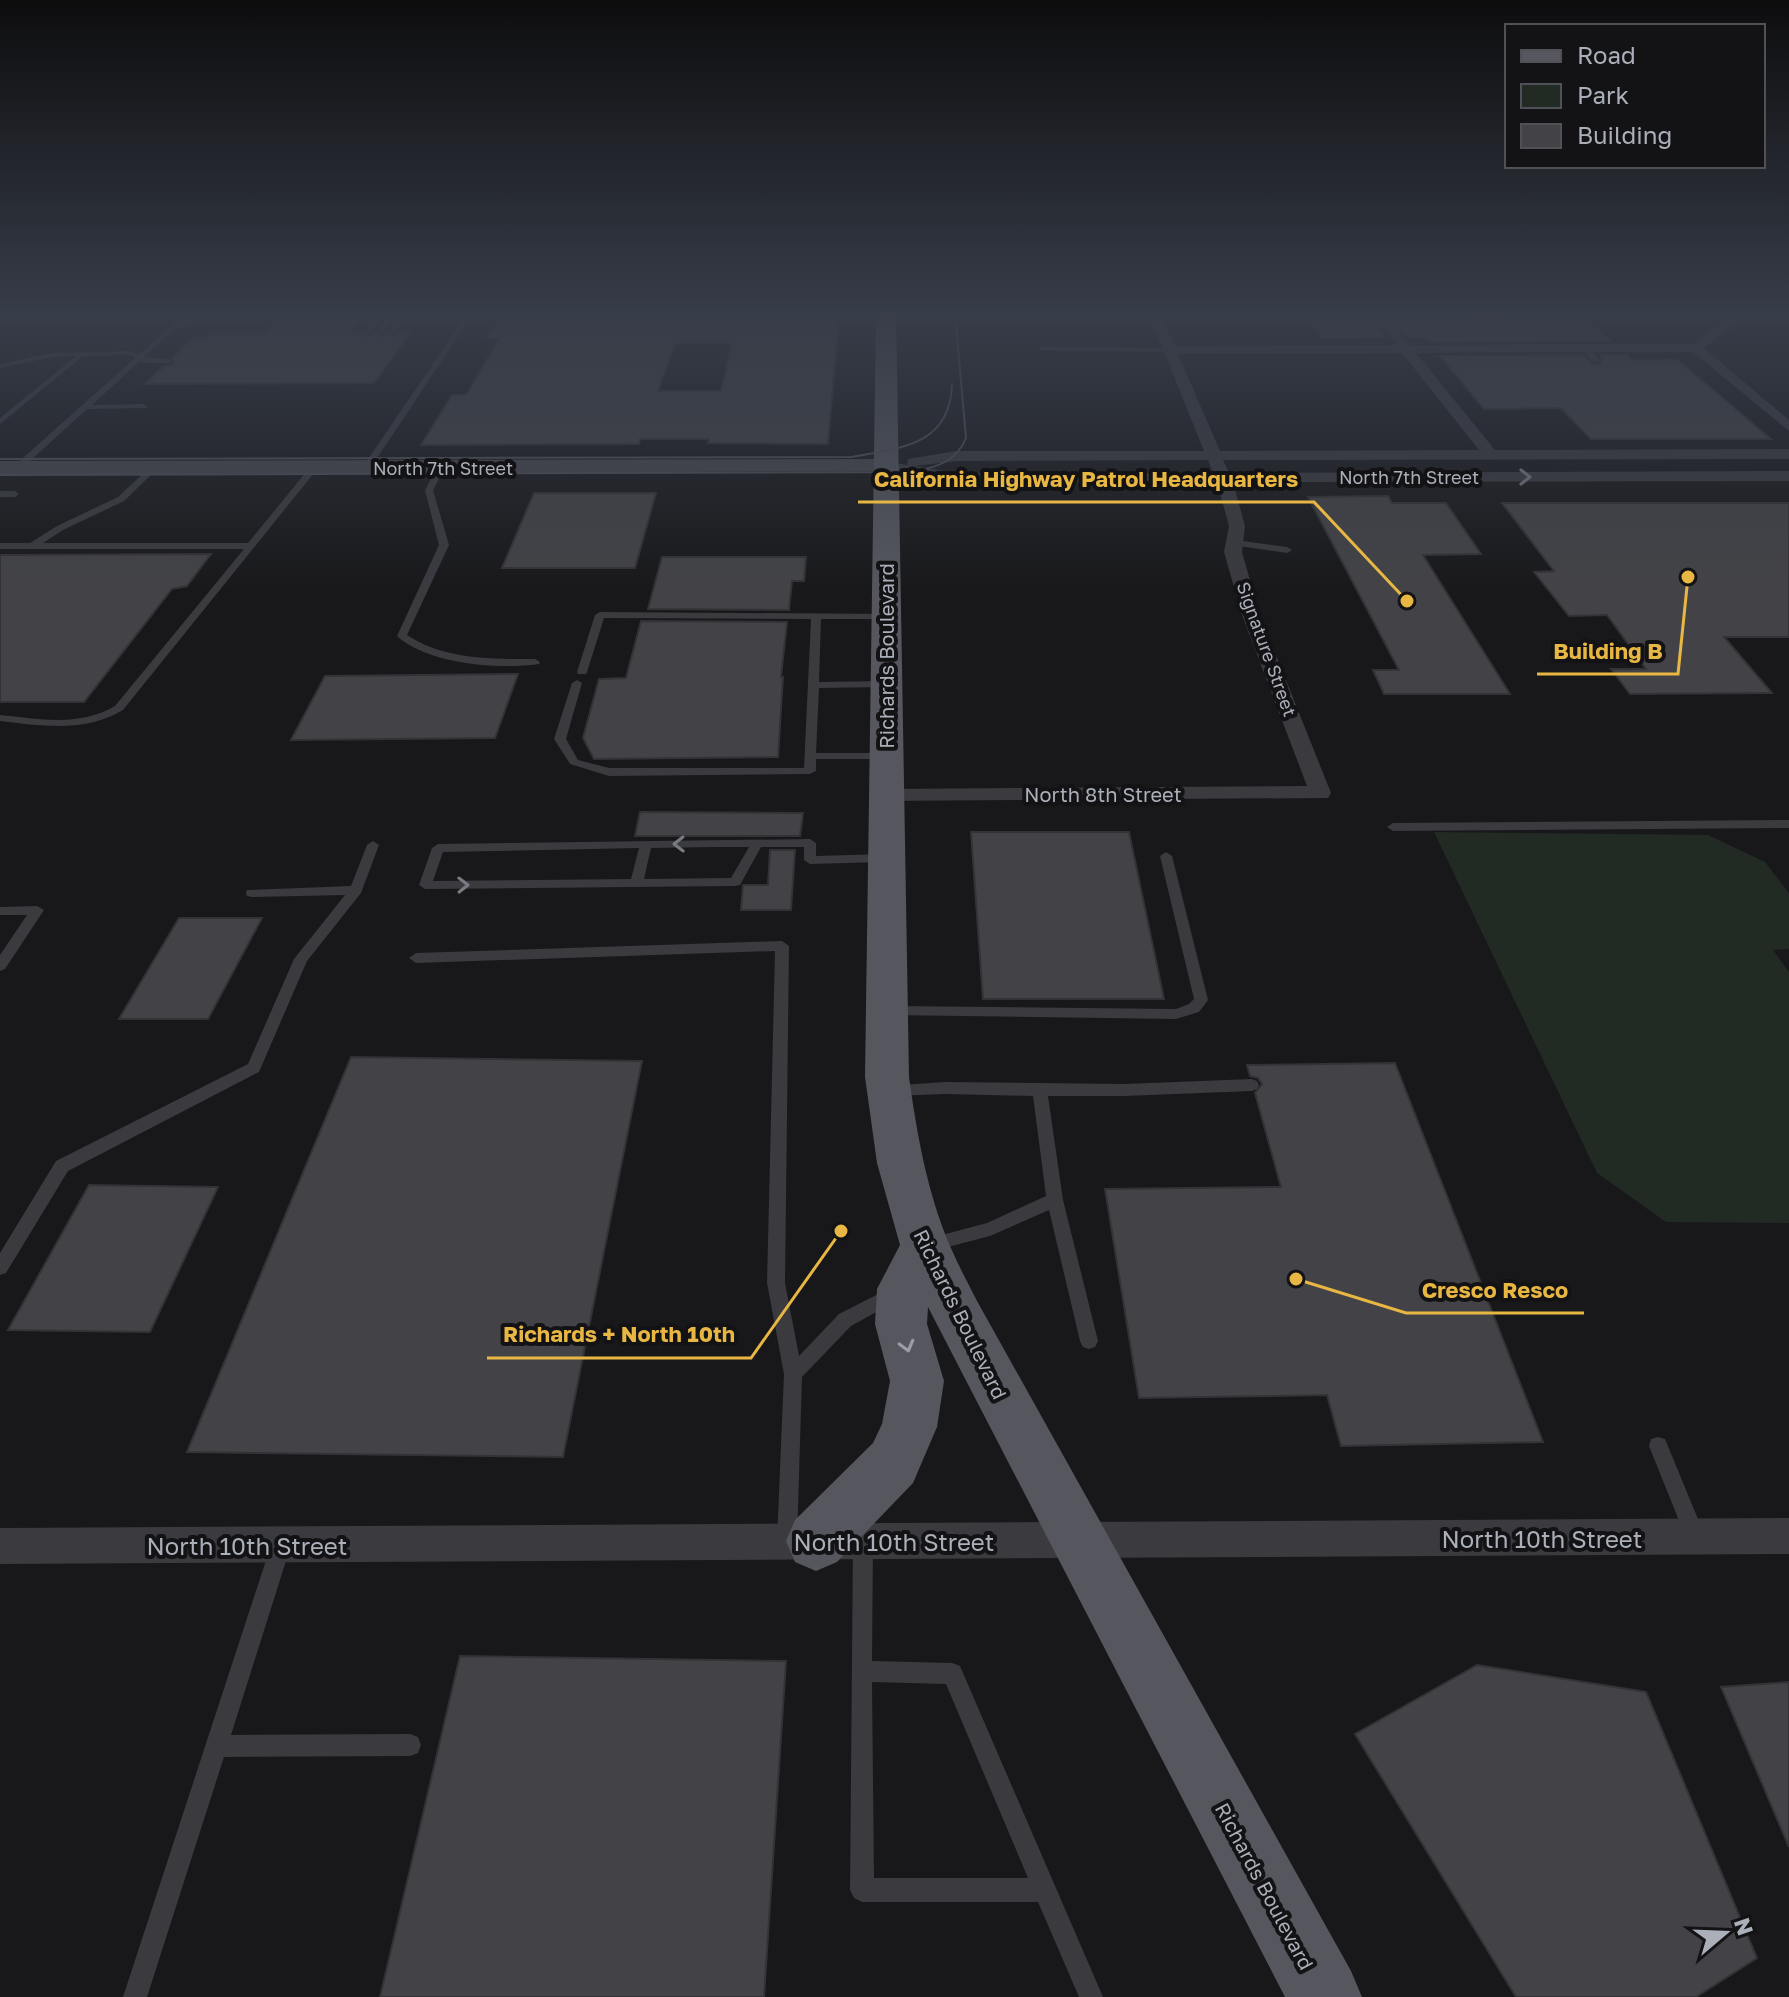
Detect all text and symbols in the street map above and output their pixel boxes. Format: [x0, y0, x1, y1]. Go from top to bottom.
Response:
legend [1505, 24, 1765, 168]
text: Road [1577, 40, 1636, 69]
text: Park [1577, 80, 1629, 109]
text: Building [1577, 120, 1672, 149]
callout: California Highway Patrol Headquarters [858, 456, 1314, 502]
street label: North 7th Street [373, 457, 513, 479]
text: California Highway Patrol Headquarters [874, 465, 1298, 492]
street label: North 7th Street [1339, 466, 1479, 488]
one-way arrow [1519, 468, 1532, 486]
street label: Richards Boulevard [874, 563, 898, 749]
street label: Signature Street [1232, 579, 1302, 719]
callout: Building B [1537, 628, 1678, 674]
text: Building B [1553, 637, 1663, 664]
street label: North 8th Street [1024, 782, 1182, 806]
one-way arrow [672, 835, 685, 853]
one-way arrow [457, 876, 470, 894]
street label: Richards Boulevard [910, 1225, 1012, 1403]
callout: Cresco Resco [1406, 1267, 1584, 1313]
text: Cresco Resco [1422, 1276, 1568, 1303]
callout: Richards + North 10th [487, 1312, 751, 1358]
text: Richards + North 10th [503, 1320, 735, 1347]
one-way arrow [898, 1339, 914, 1353]
street label: North 10th Street [1442, 1524, 1642, 1553]
street label: North 10th Street [794, 1527, 994, 1556]
street label: North 10th Street [147, 1531, 347, 1560]
street label: Richards Boulevard [1211, 1798, 1319, 1974]
north arrow [1685, 1893, 1765, 1973]
text: N [1729, 1914, 1760, 1939]

